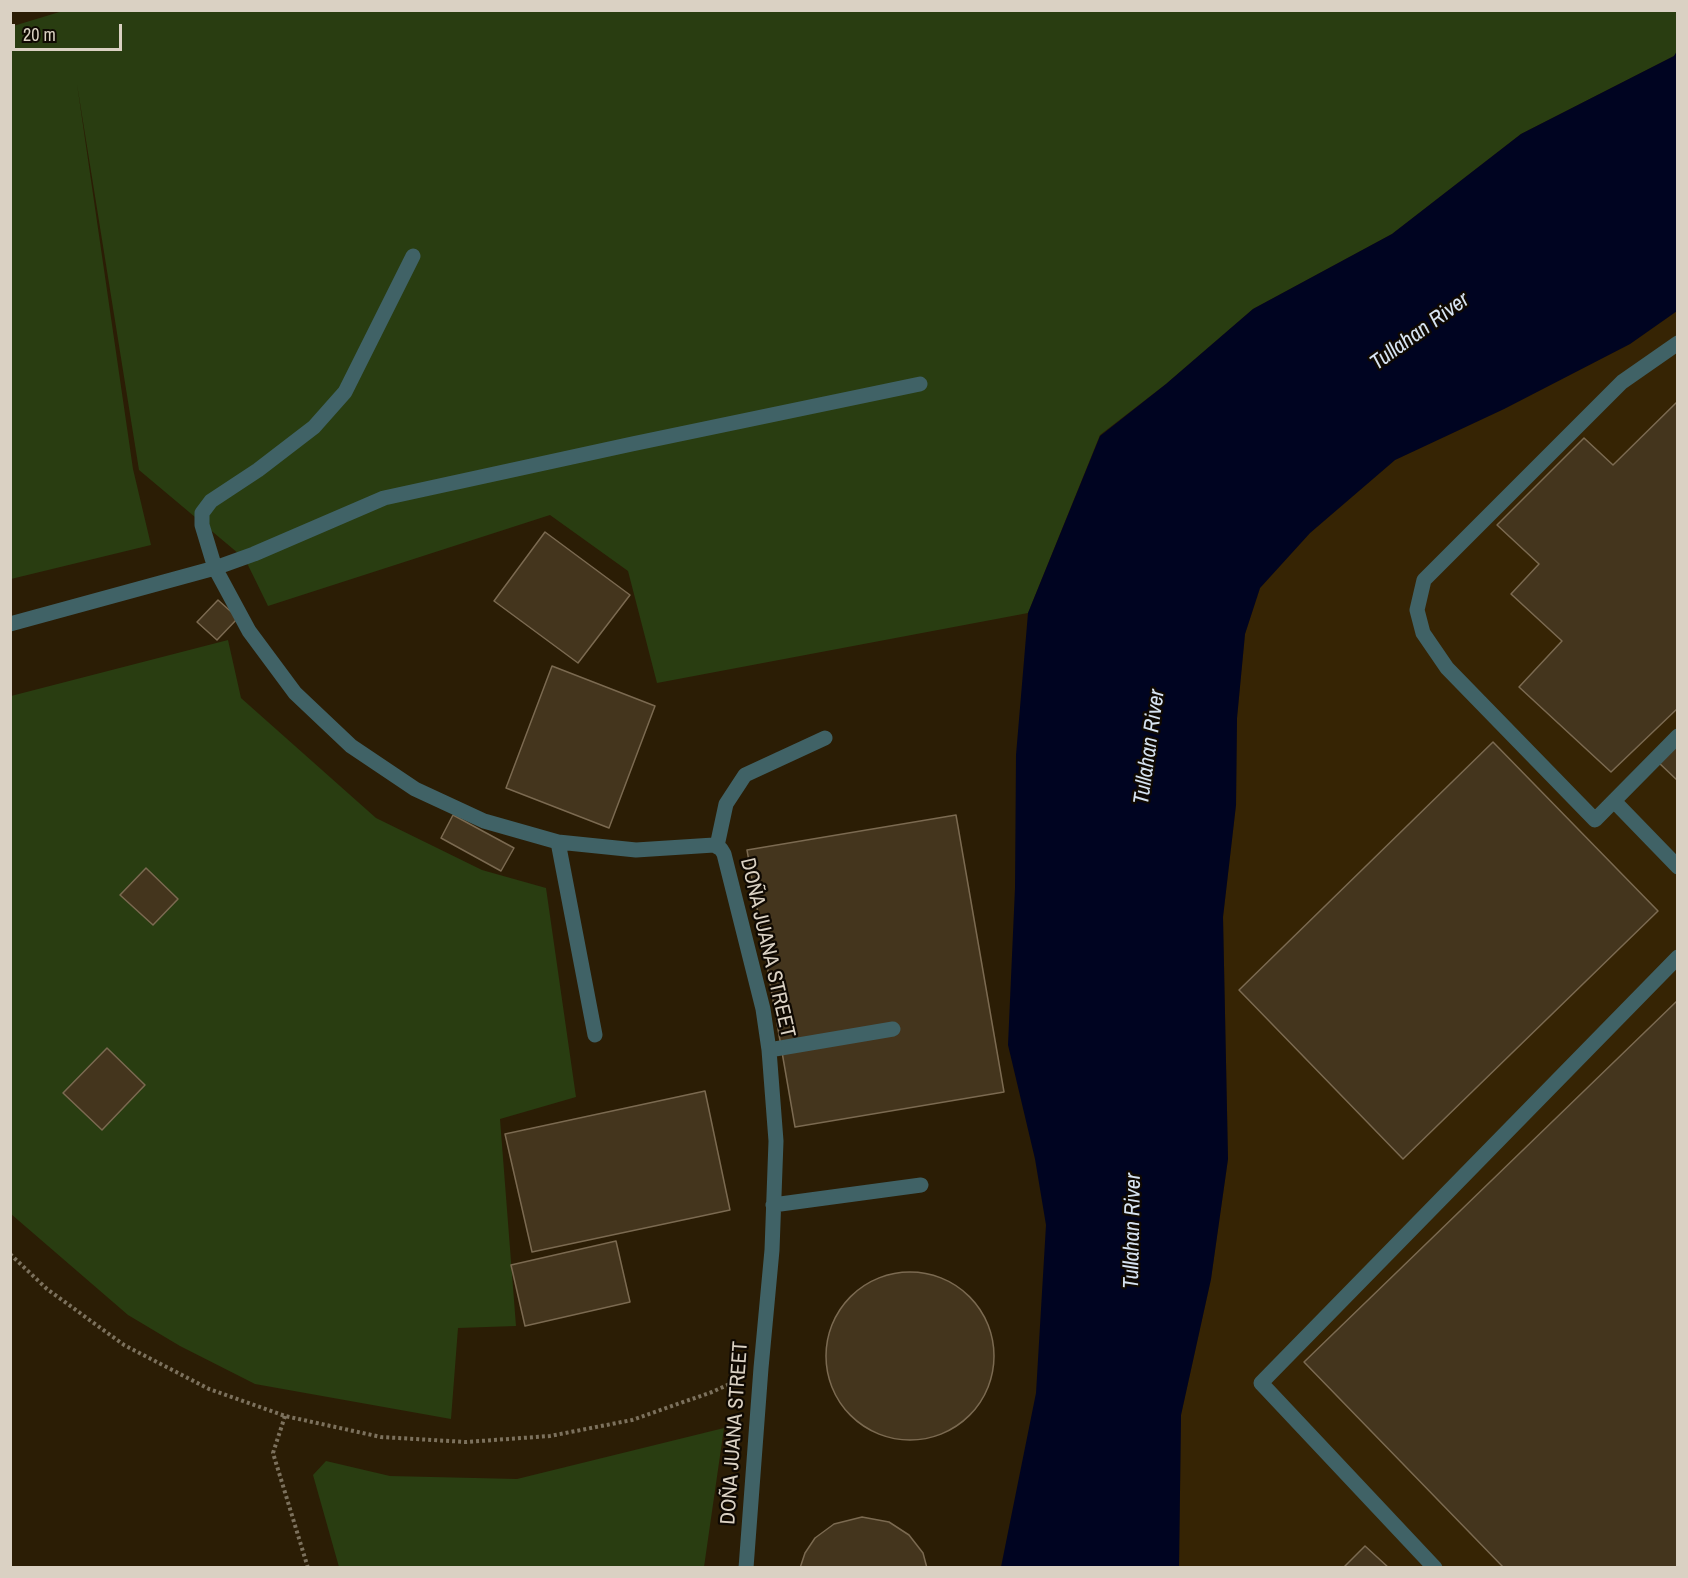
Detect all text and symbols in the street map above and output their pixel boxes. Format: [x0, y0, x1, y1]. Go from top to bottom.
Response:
scale bar [15, 12, 124, 50]
text: 20 m [23, 22, 56, 47]
water label: Tullahan River [1365, 287, 1475, 377]
water label: Tullahan River [1129, 688, 1171, 806]
street label: DOÑA JUANA STREET [734, 856, 800, 1040]
water label: Tullahan River [1119, 1173, 1147, 1289]
street label: DOÑA JUANA STREET [716, 1340, 754, 1526]

